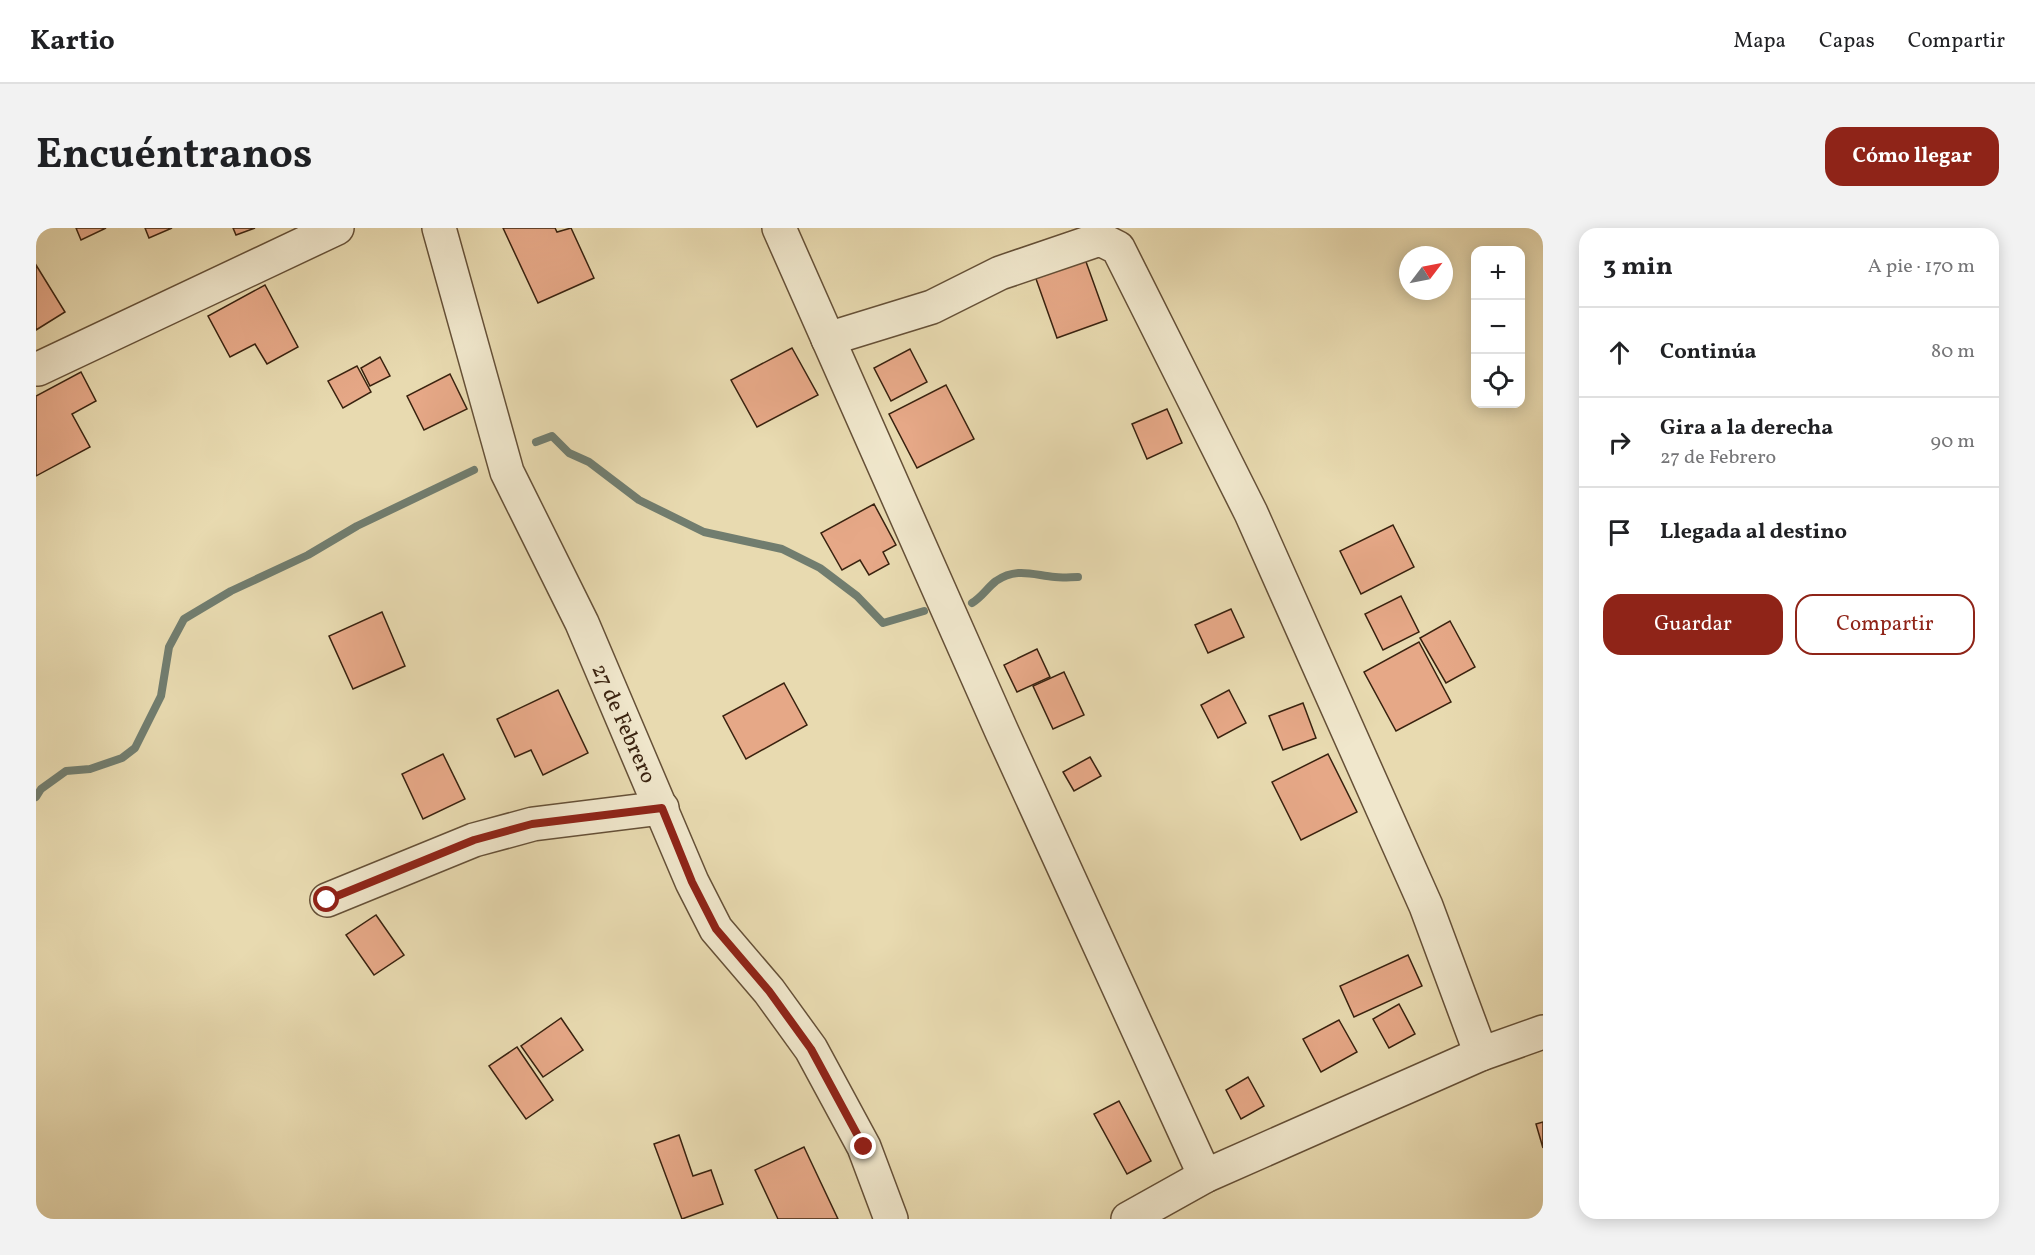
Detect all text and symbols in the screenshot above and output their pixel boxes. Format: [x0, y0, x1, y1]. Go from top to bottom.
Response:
text: Kartio [30, 22, 115, 61]
text: Mapa [1734, 27, 1786, 56]
text: Capas [1819, 27, 1875, 56]
text: Compartir [1908, 27, 2005, 56]
text: Encuéntranos [36, 127, 312, 186]
button: Cómo llegar [1825, 127, 1999, 186]
north arrow [1399, 246, 1453, 300]
map controls [1471, 246, 1525, 408]
button: + [1471, 246, 1525, 300]
text: 3 min [1603, 249, 1673, 285]
text: A pie · 170 m [1868, 253, 1975, 281]
button: − [1471, 300, 1525, 354]
icon: ahead [1603, 336, 1636, 369]
text: Continúa [1660, 337, 1757, 368]
text: 80 m [1931, 338, 1975, 366]
button: locate [1471, 354, 1525, 408]
text: Gira a la derecha [1660, 413, 1833, 444]
icon: right [1603, 426, 1636, 459]
text: 90 m [1931, 428, 1975, 456]
text: 27 de Febrero [1660, 444, 1776, 472]
icon: arrive [1603, 516, 1636, 549]
text: Llegada al destino [1660, 517, 1847, 548]
button: Guardar [1603, 594, 1783, 655]
button: Compartir [1795, 594, 1975, 655]
street label: 27 de Febrero [583, 659, 663, 789]
route start [313, 886, 339, 912]
route end [850, 1133, 876, 1159]

